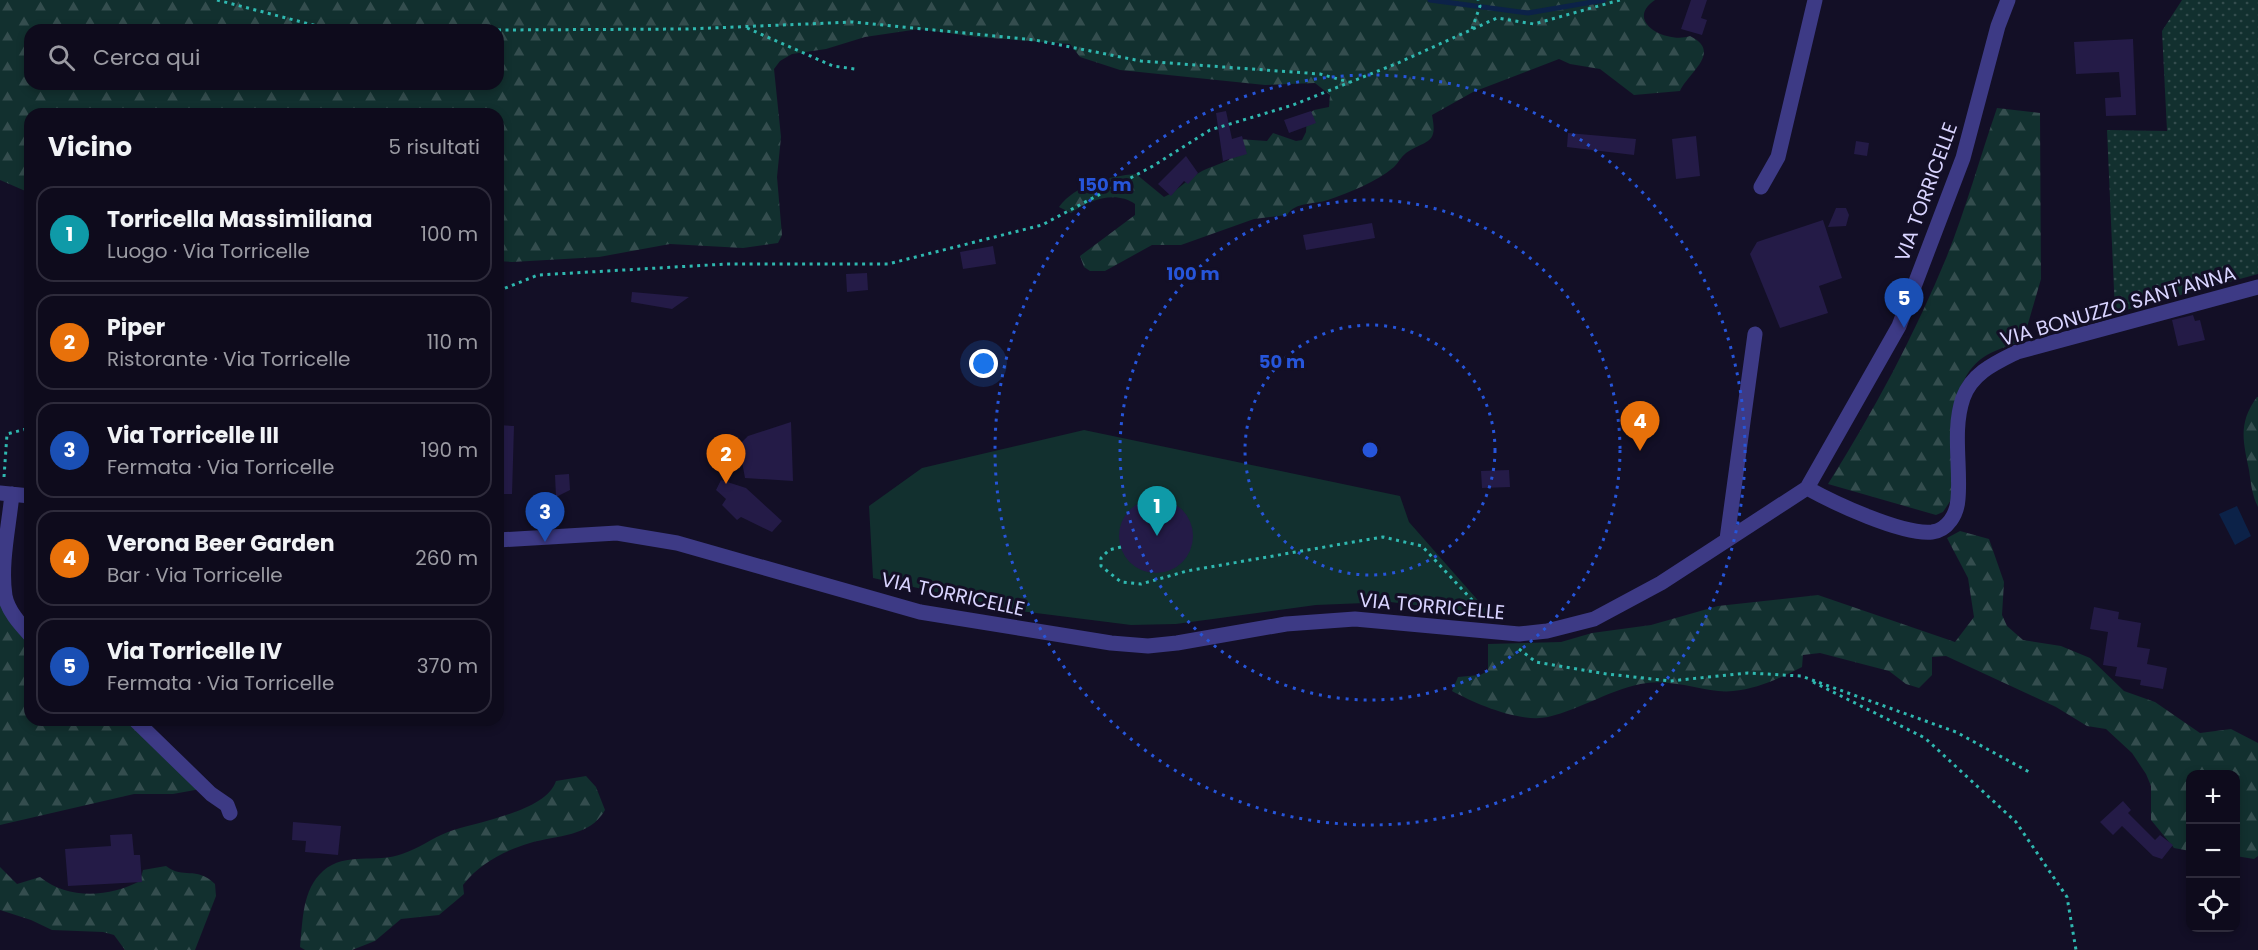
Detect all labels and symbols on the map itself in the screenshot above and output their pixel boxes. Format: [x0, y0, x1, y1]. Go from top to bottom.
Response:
street label: VIA TORRICELLE [1888, 118, 1964, 266]
text: 150 m [1078, 172, 1132, 197]
street label: VIA BONUZZO SANT'ANNA [1997, 259, 2239, 353]
text: 100 m [1166, 261, 1220, 286]
pin: 5 [1884, 278, 1924, 328]
your location [969, 349, 998, 378]
text: 50 m [1259, 349, 1305, 374]
pin: 4 [1620, 402, 1660, 451]
pin: 2 [706, 434, 746, 484]
centre of rings [1360, 440, 1380, 460]
pin: 1 [1138, 486, 1176, 536]
pin: 3 [526, 492, 564, 542]
street label: VIA TORRICELLE [879, 565, 1027, 623]
street label: VIA TORRICELLE [1358, 586, 1506, 626]

